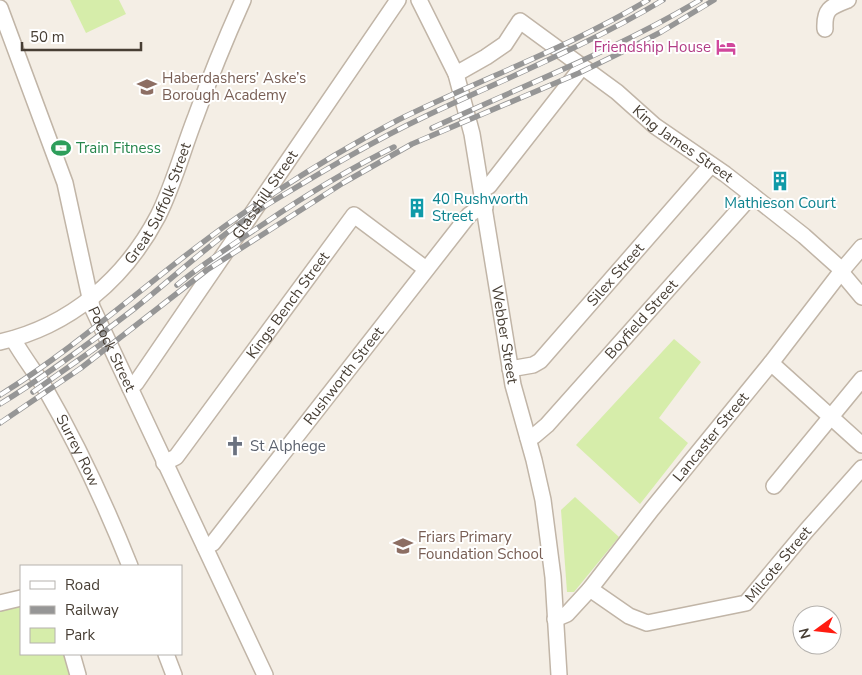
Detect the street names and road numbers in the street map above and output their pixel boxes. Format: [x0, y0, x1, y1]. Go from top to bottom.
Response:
street label: King James Street [628, 101, 738, 187]
street label: Great Suffolk Street [120, 139, 196, 268]
street label: Glasshill Street [227, 146, 303, 243]
street label: Silex Street [582, 238, 649, 311]
street label: Kings Bench Street [242, 247, 334, 363]
street label: Boyfield Street [600, 275, 683, 363]
street label: Webber Street [487, 284, 523, 386]
street label: Pocock Street [83, 303, 141, 396]
street label: Rushworth Street [299, 322, 389, 429]
street label: Lancaster Street [668, 388, 754, 486]
street label: Surrey Row [51, 411, 105, 490]
street label: Milcote Street [740, 521, 816, 607]

